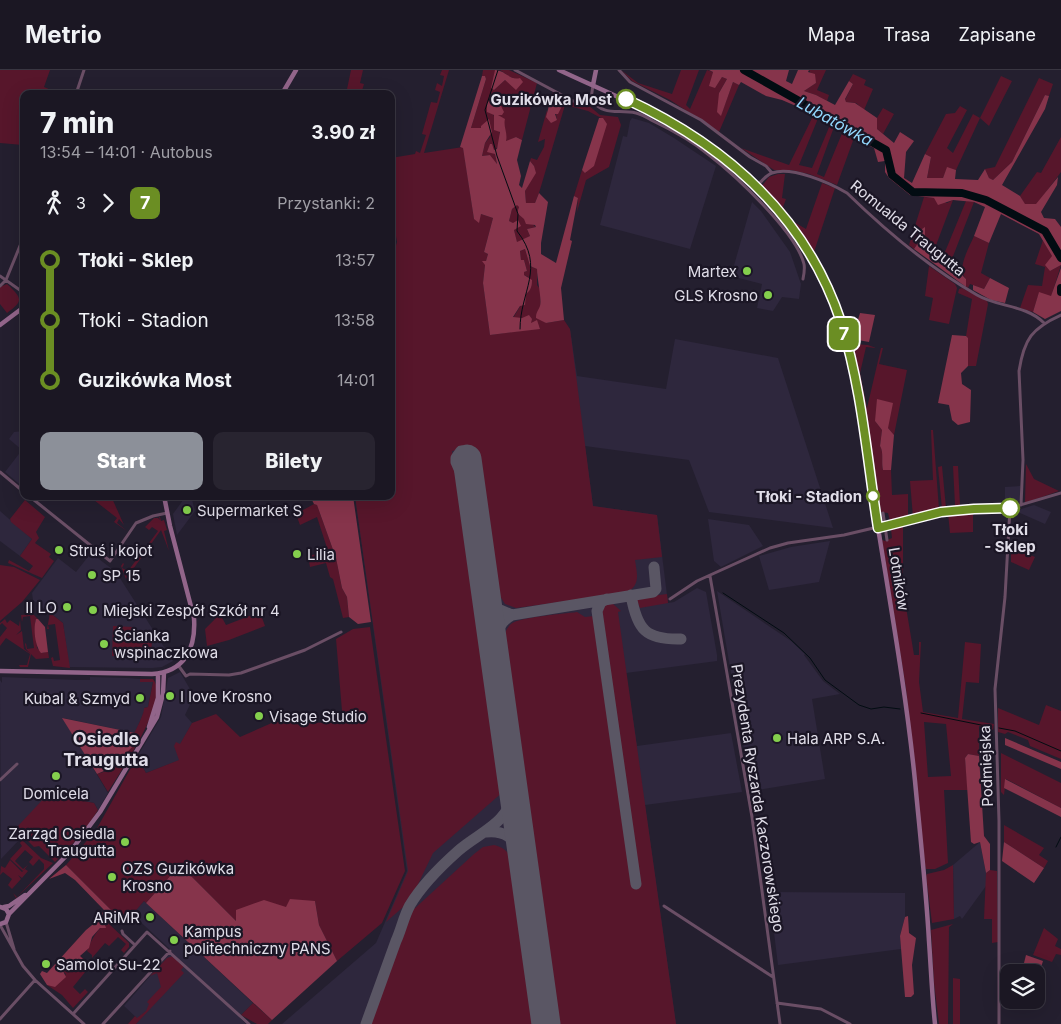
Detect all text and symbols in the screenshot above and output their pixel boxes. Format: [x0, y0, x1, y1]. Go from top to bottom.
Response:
text: Metrio [25, 20, 102, 49]
text: Mapa [808, 24, 855, 45]
text: Trasa [883, 24, 930, 45]
text: Zapisane [958, 24, 1036, 45]
marker: Guzikówka Most [616, 89, 636, 109]
place label: Guzikówka Most [491, 90, 612, 109]
water label: Lubatówka [793, 92, 877, 150]
text: 7 min [40, 106, 114, 140]
text: 3.90 zł [311, 121, 375, 144]
text: 13:54 – 14:01 · Autobus [40, 142, 213, 162]
street label: Romualda Traugutta [847, 176, 969, 280]
icon: walk [40, 189, 68, 217]
icon: forward [94, 189, 122, 217]
text: 7 [140, 192, 150, 213]
text: 3 [76, 193, 86, 213]
text: Przystanki: 2 [277, 193, 375, 213]
text: Tłoki - Sklep [78, 249, 193, 272]
text: 13:57 [335, 250, 375, 270]
place label: Martex [688, 262, 737, 281]
marker: Martex [741, 265, 753, 277]
place label: GLS Krosno [674, 286, 758, 305]
marker: GLS Krosno [762, 289, 774, 301]
text: Tłoki - Stadion [78, 309, 209, 332]
text: 13:58 [334, 310, 375, 330]
line badge: 7 [828, 318, 860, 350]
text: 7 [839, 323, 849, 344]
text: Guzikówka Most [78, 369, 232, 392]
text: 14:01 [337, 370, 375, 390]
button: Start [40, 432, 203, 490]
button: Bilety [213, 432, 375, 490]
place label: Tłoki - Stadion [756, 487, 862, 506]
marker: Tłoki - Stadion [866, 489, 880, 503]
marker: Tłoki - Sklep [1000, 498, 1020, 518]
place label: Supermarket S [197, 501, 302, 520]
marker: Supermarket S [181, 504, 193, 516]
place label: Tłoki - Sklep [984, 520, 1036, 556]
place label: Struś i kojot [69, 541, 153, 560]
marker: Struś i kojot [53, 544, 65, 556]
place label: Lilia [307, 545, 335, 564]
street label: Lotników [885, 546, 913, 612]
marker: Lilia [291, 548, 303, 560]
place label: SP 15 [102, 566, 141, 585]
marker: SP 15 [86, 569, 98, 581]
place label: II LO [25, 598, 57, 617]
marker: II LO [61, 601, 73, 613]
place label: Miejski Zespół Szkół nr 4 [103, 601, 280, 620]
marker: Miejski Zespół Szkół nr 4 [87, 604, 99, 616]
place label: Ścianka wspinaczkowa [114, 626, 218, 662]
marker: Ścianka wspinaczkowa [98, 638, 110, 650]
street label: Prezydenta Ryszarda Kaczorowskiego [727, 663, 789, 933]
place label: I love Krosno [180, 687, 272, 706]
place label: Kubal & Szmyd [24, 689, 130, 708]
marker: I love Krosno [164, 690, 176, 702]
marker: Kubal & Szmyd [134, 692, 146, 704]
place label: Visage Studio [269, 707, 367, 726]
marker: Visage Studio [253, 710, 265, 722]
street label: Podmiejska [975, 725, 997, 807]
district label: Osiedle Traugutta [63, 728, 149, 770]
place label: Hala ARP S.A. [787, 729, 885, 748]
marker: Hala ARP S.A. [771, 732, 783, 744]
marker: Domicela [50, 770, 62, 782]
place label: Domicela [23, 784, 89, 803]
place label: Zarząd Osiedla Traugutta [8, 824, 115, 860]
marker: Zarząd Osiedla Traugutta [119, 836, 131, 848]
place label: OZS Guzikówka Krosno [122, 859, 234, 895]
marker: OZS Guzikówka Krosno [106, 871, 118, 883]
place label: ARiMR [93, 908, 140, 927]
marker: ARiMR [144, 911, 156, 923]
place label: Kampus politechniczny PANS [184, 922, 331, 958]
marker: Kampus politechniczny PANS [168, 934, 180, 946]
place label: Samolot Su-22 [56, 955, 161, 974]
marker: Samolot Su-22 [40, 958, 52, 970]
map controls [1000, 964, 1045, 1009]
button: layers [1000, 964, 1045, 1009]

